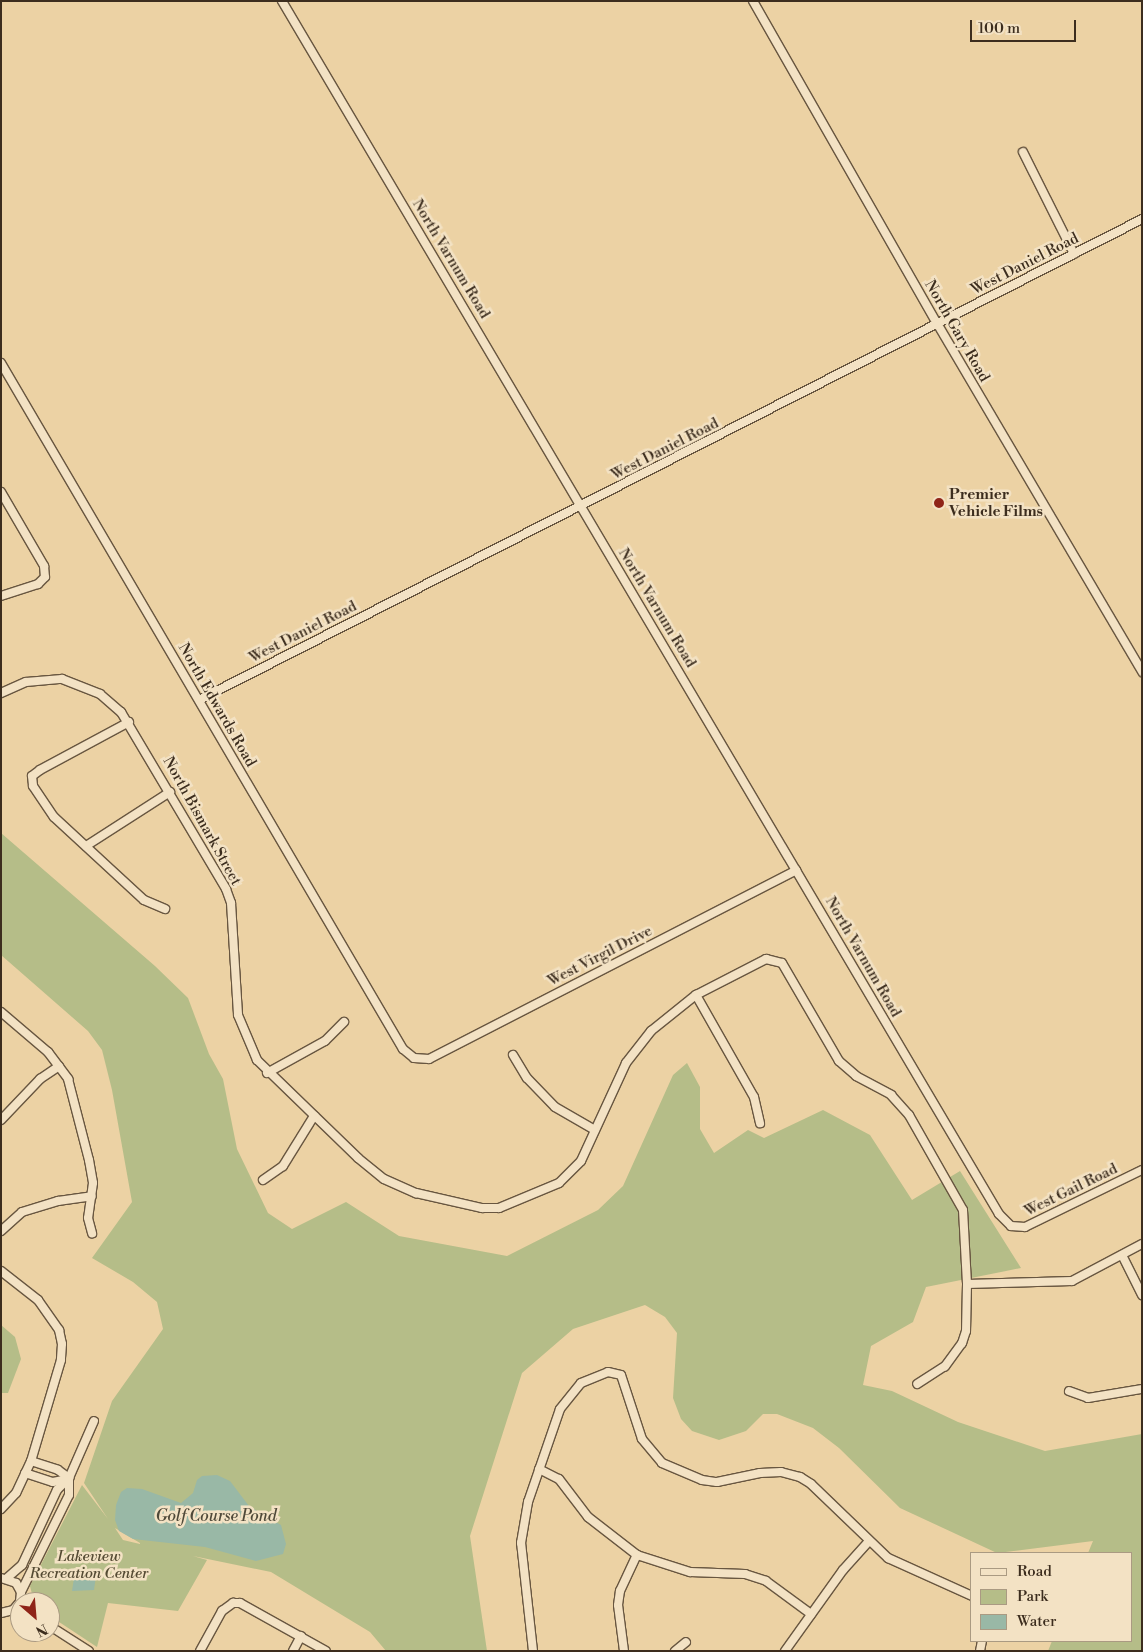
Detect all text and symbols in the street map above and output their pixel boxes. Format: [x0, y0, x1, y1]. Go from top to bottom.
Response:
scale bar [973, 10, 1079, 42]
text: 100 m [978, 19, 1020, 38]
street label: North Varnum Road [408, 196, 494, 322]
street label: West Daniel Road [968, 229, 1082, 299]
street label: North Gary Road [921, 277, 993, 385]
street label: West Daniel Road [608, 414, 722, 484]
place label: Premier Vehicle Films [949, 485, 1043, 520]
marker: Premier Vehicle Films [933, 497, 945, 509]
street label: North Varnum Road [614, 545, 700, 671]
street label: West Daniel Road [246, 597, 360, 667]
street label: North Edwards Road [174, 640, 260, 770]
street label: North Bismark Street [159, 753, 245, 889]
street label: North Varnum Road [821, 894, 905, 1020]
street label: West Virgil Drive [545, 922, 655, 990]
street label: West Gail Road [1022, 1160, 1120, 1220]
water label: Golf Course Pond [155, 1506, 277, 1526]
park label: Lakeview Recreation Center [30, 1547, 148, 1582]
legend [970, 1552, 1133, 1642]
text: Road [1017, 1562, 1052, 1581]
text: Park [1017, 1587, 1048, 1606]
north arrow [10, 1592, 60, 1642]
text: Water [1017, 1612, 1056, 1631]
text: N [32, 1619, 50, 1640]

